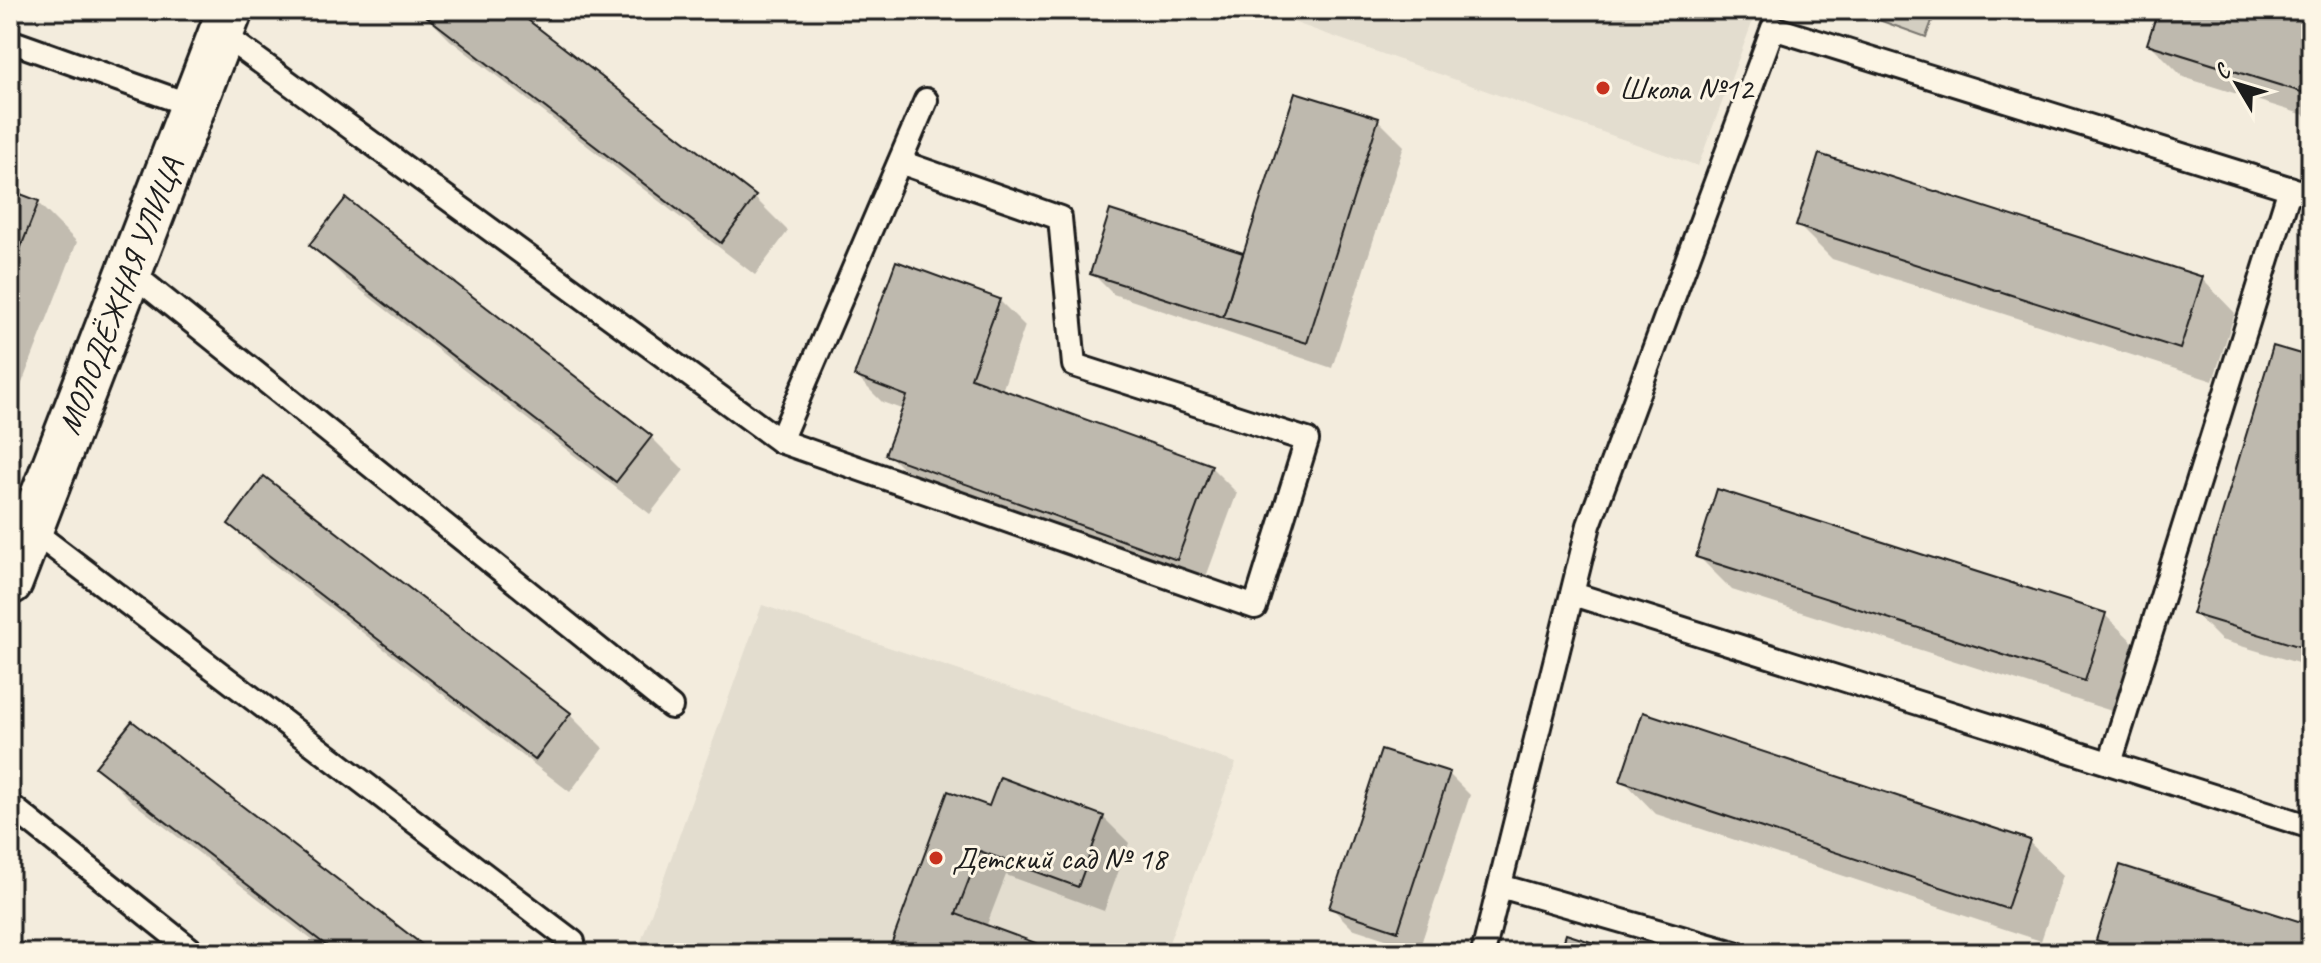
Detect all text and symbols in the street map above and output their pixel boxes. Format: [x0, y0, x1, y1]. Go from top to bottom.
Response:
north arrow [2197, 44, 2277, 124]
text: С [2208, 57, 2238, 85]
place label: Школа №12 [1619, 68, 1755, 109]
marker: Школа №12 [1594, 79, 1612, 97]
street label: МОЛОДЁЖНАЯ УЛИЦА [48, 151, 192, 440]
place label: Детский сад № 18 [952, 838, 1169, 879]
marker: Детский сад № 18 [927, 849, 945, 867]

